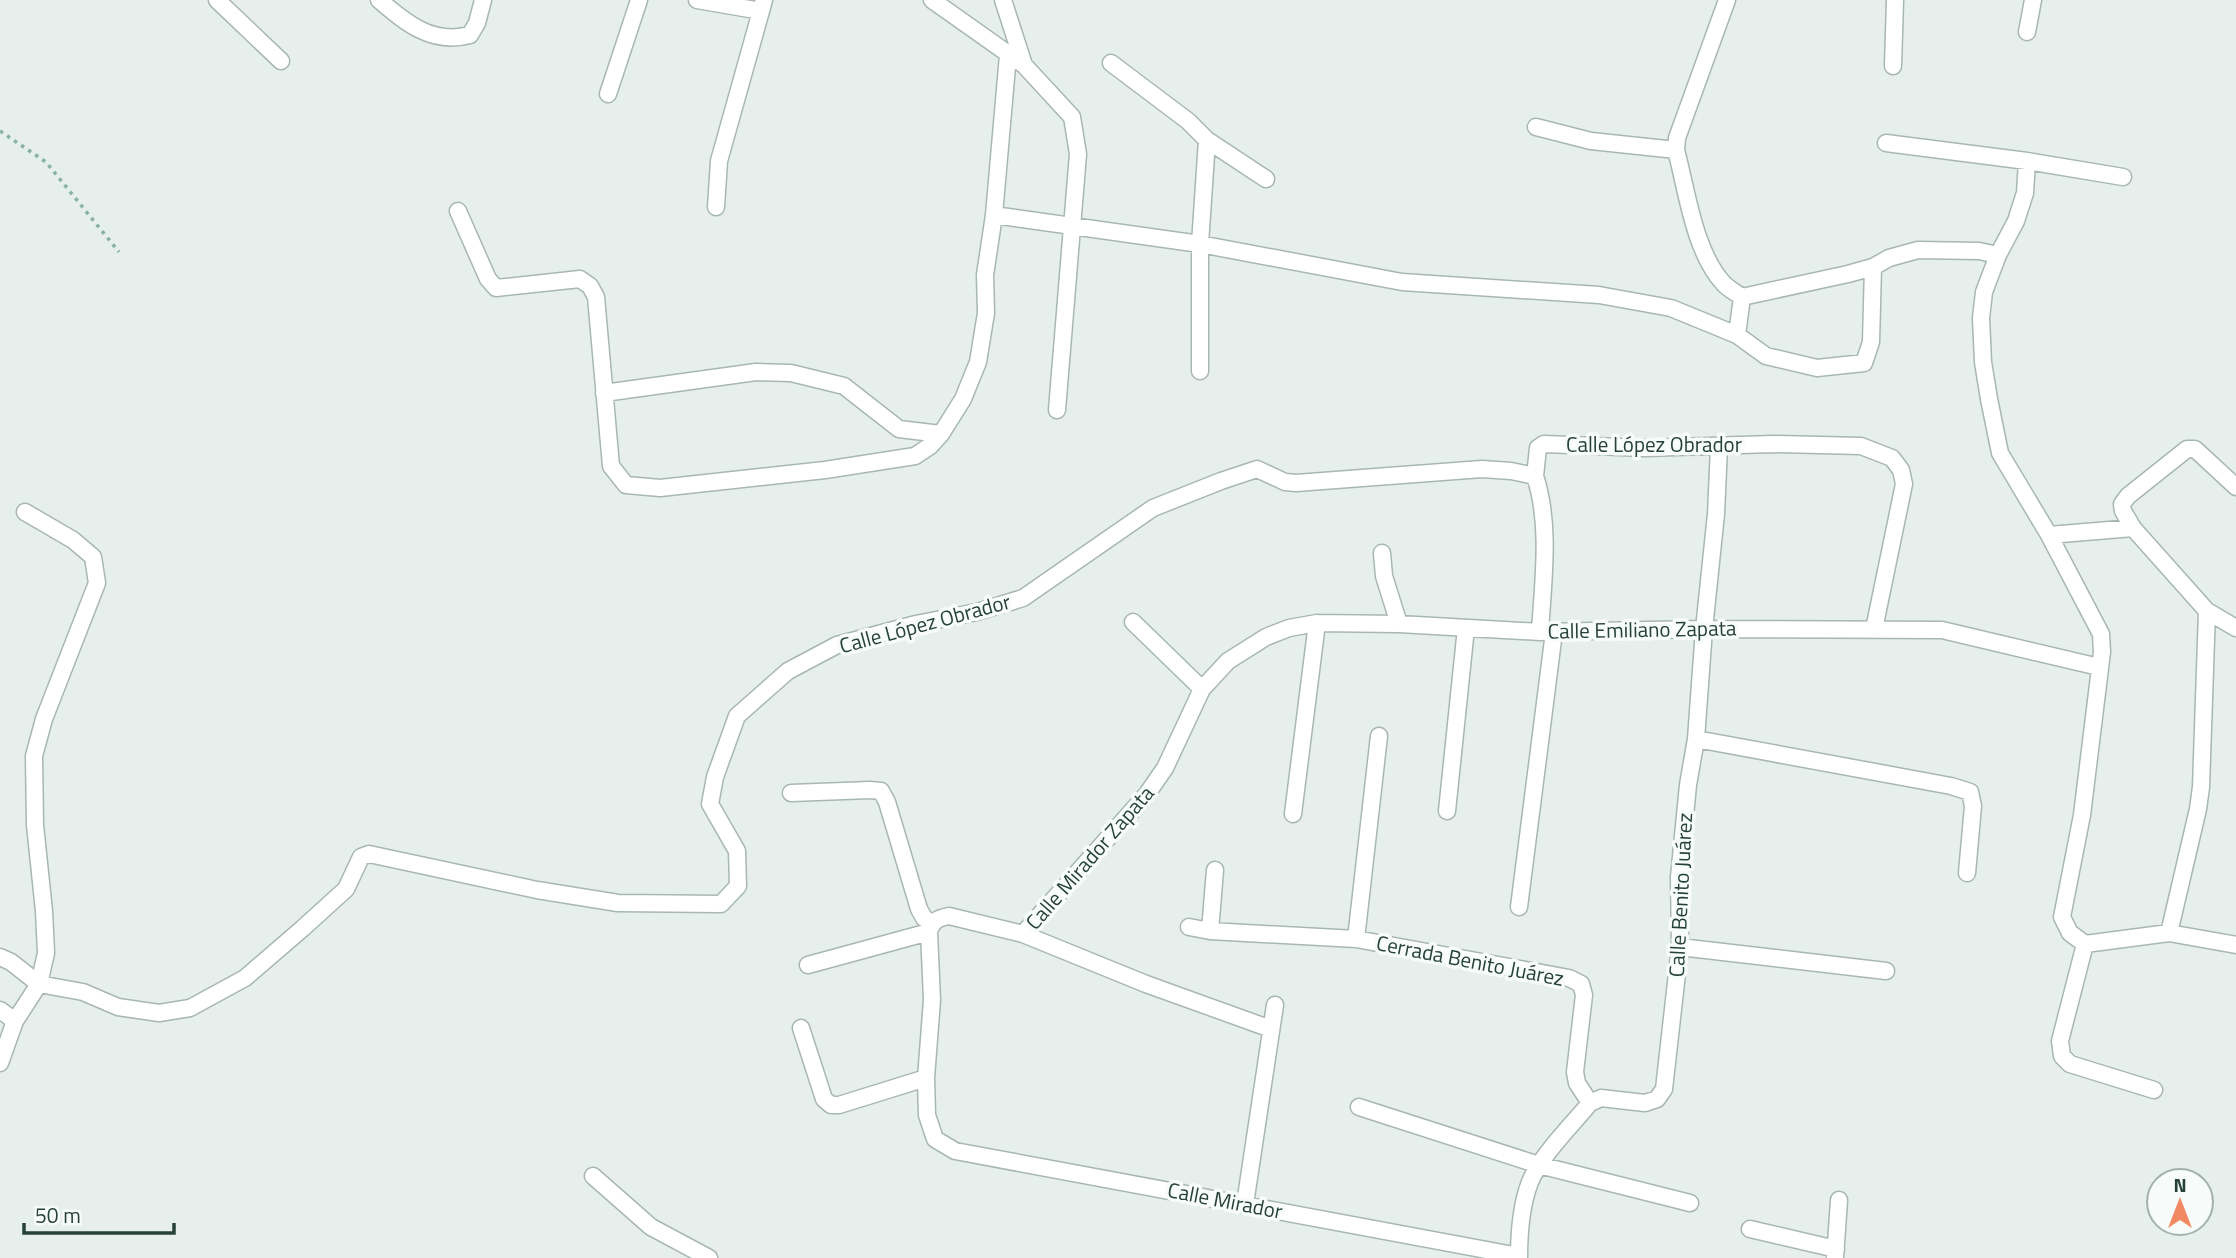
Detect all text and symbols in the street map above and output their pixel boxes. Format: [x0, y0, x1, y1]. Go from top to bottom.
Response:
street label: Calle López Obrador [1566, 428, 1742, 460]
street label: Calle López Obrador [836, 585, 1014, 661]
street label: Calle Emiliano Zapata [1547, 611, 1737, 647]
street label: Calle Mirador Zapata [1017, 778, 1161, 937]
street label: Calle Benito Juárez [1660, 812, 1700, 978]
street label: Cerrada Benito Juárez [1374, 926, 1567, 994]
north arrow [2145, 1167, 2215, 1237]
text: N [2173, 1170, 2187, 1199]
street label: Calle Mirador [1165, 1173, 1285, 1227]
scale bar [24, 1192, 175, 1236]
text: 50 m [35, 1199, 81, 1231]

